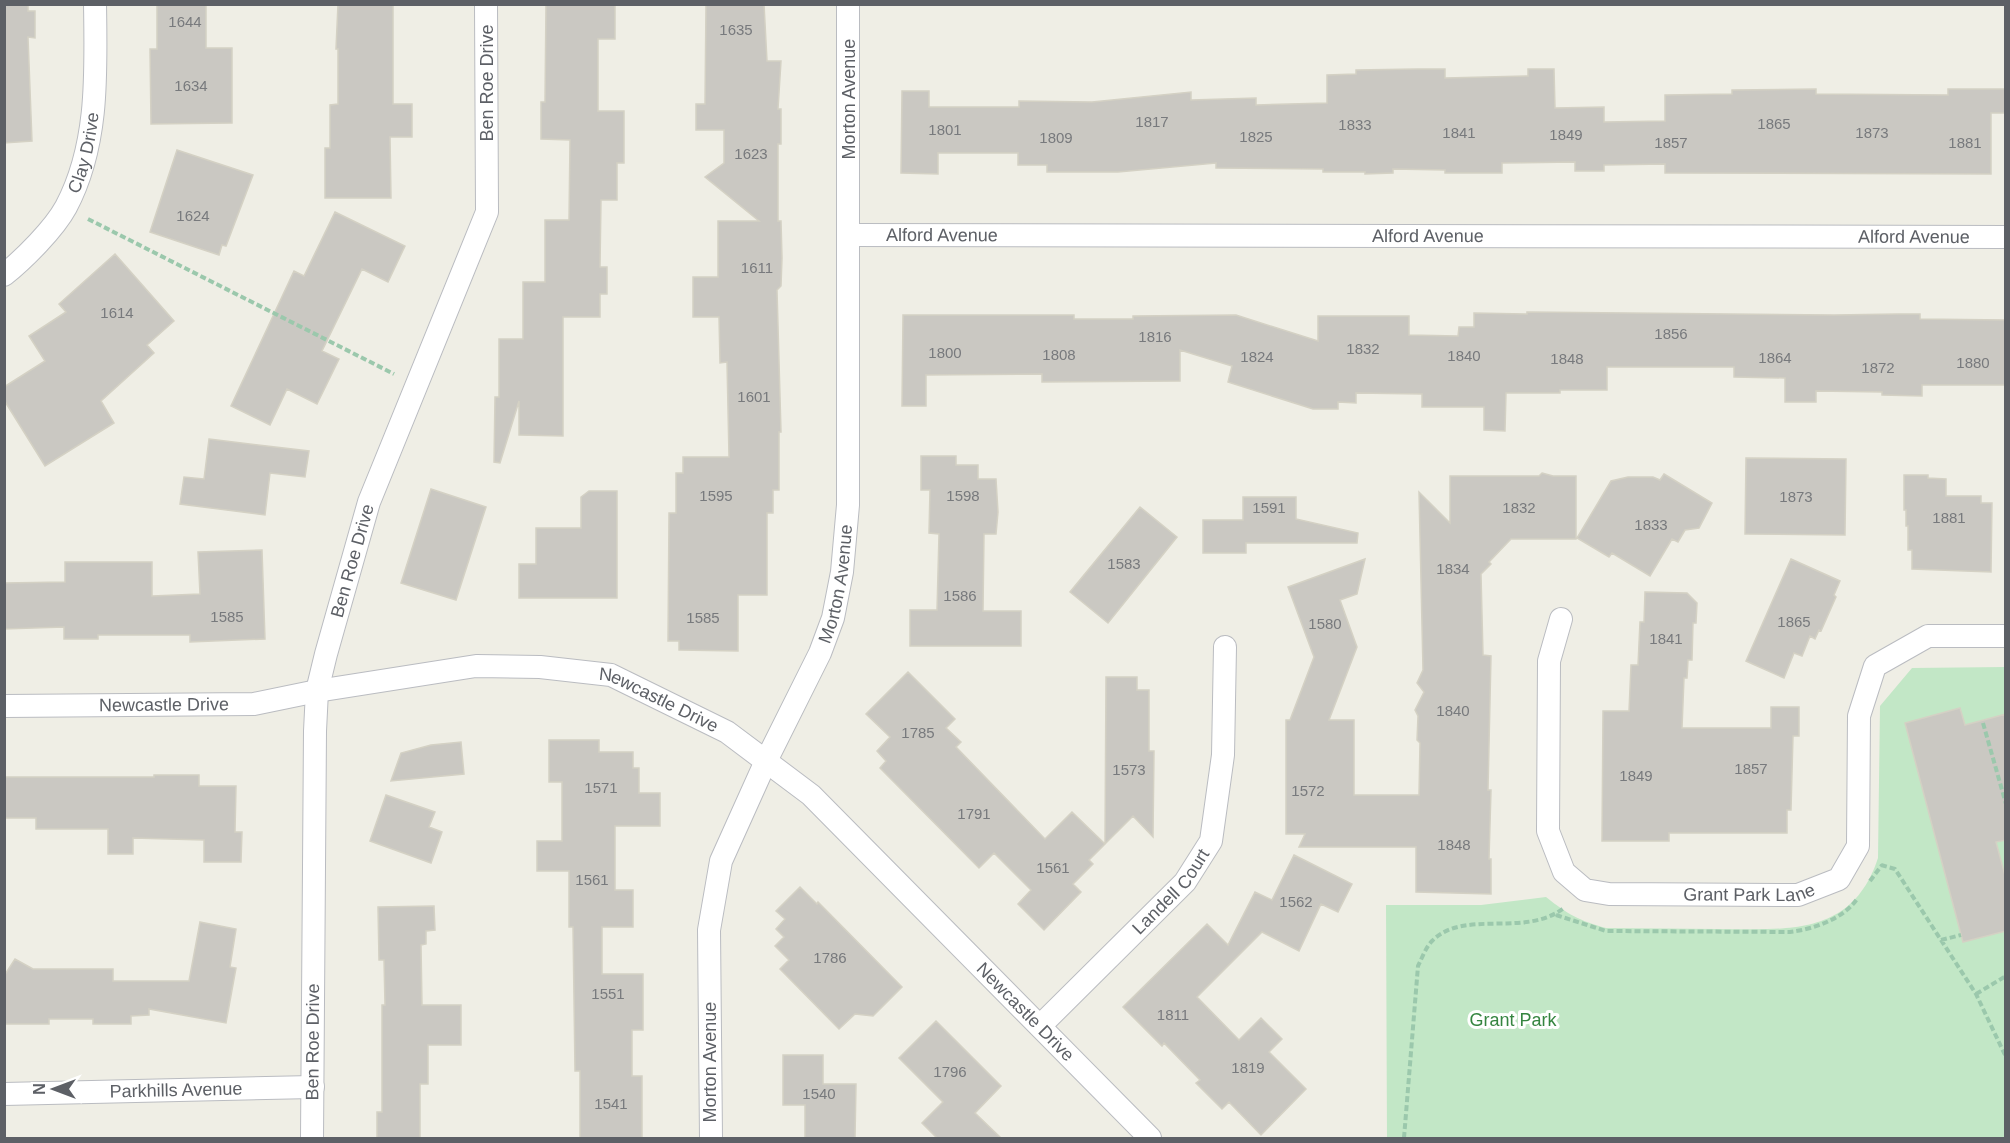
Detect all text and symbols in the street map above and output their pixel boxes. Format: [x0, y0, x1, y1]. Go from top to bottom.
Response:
house number: 1644 [168, 13, 202, 30]
house number: 1635 [719, 21, 753, 38]
street label: Ben Roe Drive [477, 24, 497, 142]
street label: Morton Avenue [839, 39, 859, 159]
house number: 1634 [174, 77, 208, 94]
street label: Clay Drive [64, 111, 103, 196]
house number: 1817 [1135, 113, 1169, 130]
house number: 1865 [1757, 115, 1791, 132]
house number: 1833 [1338, 116, 1372, 133]
house number: 1801 [928, 121, 962, 138]
house number: 1841 [1442, 124, 1476, 141]
house number: 1873 [1855, 124, 1889, 141]
house number: 1849 [1549, 126, 1583, 143]
house number: 1825 [1239, 128, 1273, 145]
house number: 1809 [1039, 129, 1073, 146]
house number: 1857 [1654, 134, 1688, 151]
house number: 1881 [1948, 134, 1982, 151]
house number: 1623 [734, 145, 768, 162]
house number: 1624 [176, 207, 210, 224]
street label: Alford Avenue [886, 225, 998, 245]
street label: Alford Avenue [1372, 226, 1484, 246]
street label: Alford Avenue [1858, 227, 1970, 247]
house number: 1611 [741, 259, 773, 276]
house number: 1614 [100, 304, 134, 321]
house number: 1856 [1654, 325, 1688, 342]
house number: 1816 [1138, 328, 1172, 345]
house number: 1832 [1346, 340, 1380, 357]
house number: 1800 [928, 344, 962, 361]
house number: 1808 [1042, 346, 1076, 363]
house number: 1840 [1447, 347, 1481, 364]
house number: 1824 [1240, 348, 1274, 365]
house number: 1864 [1758, 349, 1792, 366]
house number: 1848 [1550, 350, 1584, 367]
house number: 1880 [1956, 354, 1990, 371]
house number: 1872 [1861, 359, 1895, 376]
house number: 1601 [737, 388, 771, 405]
house number: 1595 [699, 487, 733, 504]
house number: 1598 [946, 487, 980, 504]
house number: 1873 [1779, 488, 1813, 505]
house number: 1591 [1252, 499, 1286, 516]
house number: 1832 [1502, 499, 1536, 516]
street label: Ben Roe Drive [327, 502, 378, 620]
house number: 1881 [1932, 509, 1966, 526]
house number: 1833 [1634, 516, 1668, 533]
street label: Morton Avenue [815, 524, 856, 646]
house number: 1583 [1107, 555, 1141, 572]
house number: 1834 [1436, 560, 1470, 577]
house number: 1586 [943, 587, 977, 604]
house number: 1585 [210, 608, 244, 625]
house number: 1585 [686, 609, 720, 626]
house number: 1865 [1777, 613, 1811, 630]
house number: 1580 [1308, 615, 1342, 632]
house number: 1841 [1649, 630, 1683, 647]
street label: Newcastle Drive [598, 664, 722, 736]
street label: Newcastle Drive [99, 694, 229, 715]
house number: 1840 [1436, 702, 1470, 719]
house number: 1785 [901, 724, 935, 741]
house number: 1857 [1734, 760, 1768, 777]
house number: 1573 [1112, 761, 1146, 778]
house number: 1849 [1619, 767, 1653, 784]
house number: 1571 [584, 779, 618, 796]
house number: 1572 [1291, 782, 1325, 799]
house number: 1791 [957, 805, 991, 822]
house number: 1848 [1437, 836, 1471, 853]
street label: Landell Court [1128, 845, 1213, 938]
house number: 1561 [1036, 859, 1070, 876]
house number: 1561 [575, 871, 609, 888]
street label: Grant Park Lane [1683, 879, 1818, 905]
house number: 1562 [1279, 893, 1313, 910]
house number: 1786 [813, 949, 847, 966]
street label: Newcastle Drive [973, 959, 1078, 1065]
street label: Ben Roe Drive [302, 983, 323, 1101]
house number: 1551 [591, 985, 625, 1002]
street label: Morton Avenue [700, 1002, 720, 1122]
house number: 1811 [1157, 1006, 1189, 1023]
park label: Grant Park [1469, 1010, 1558, 1030]
north arrow [24, 1059, 84, 1119]
house number: 1819 [1231, 1059, 1265, 1076]
house number: 1796 [933, 1063, 967, 1080]
street label: Parkhills Avenue [109, 1079, 243, 1102]
text: N [31, 1083, 48, 1095]
house number: 1540 [802, 1085, 836, 1102]
house number: 1541 [594, 1095, 628, 1112]

